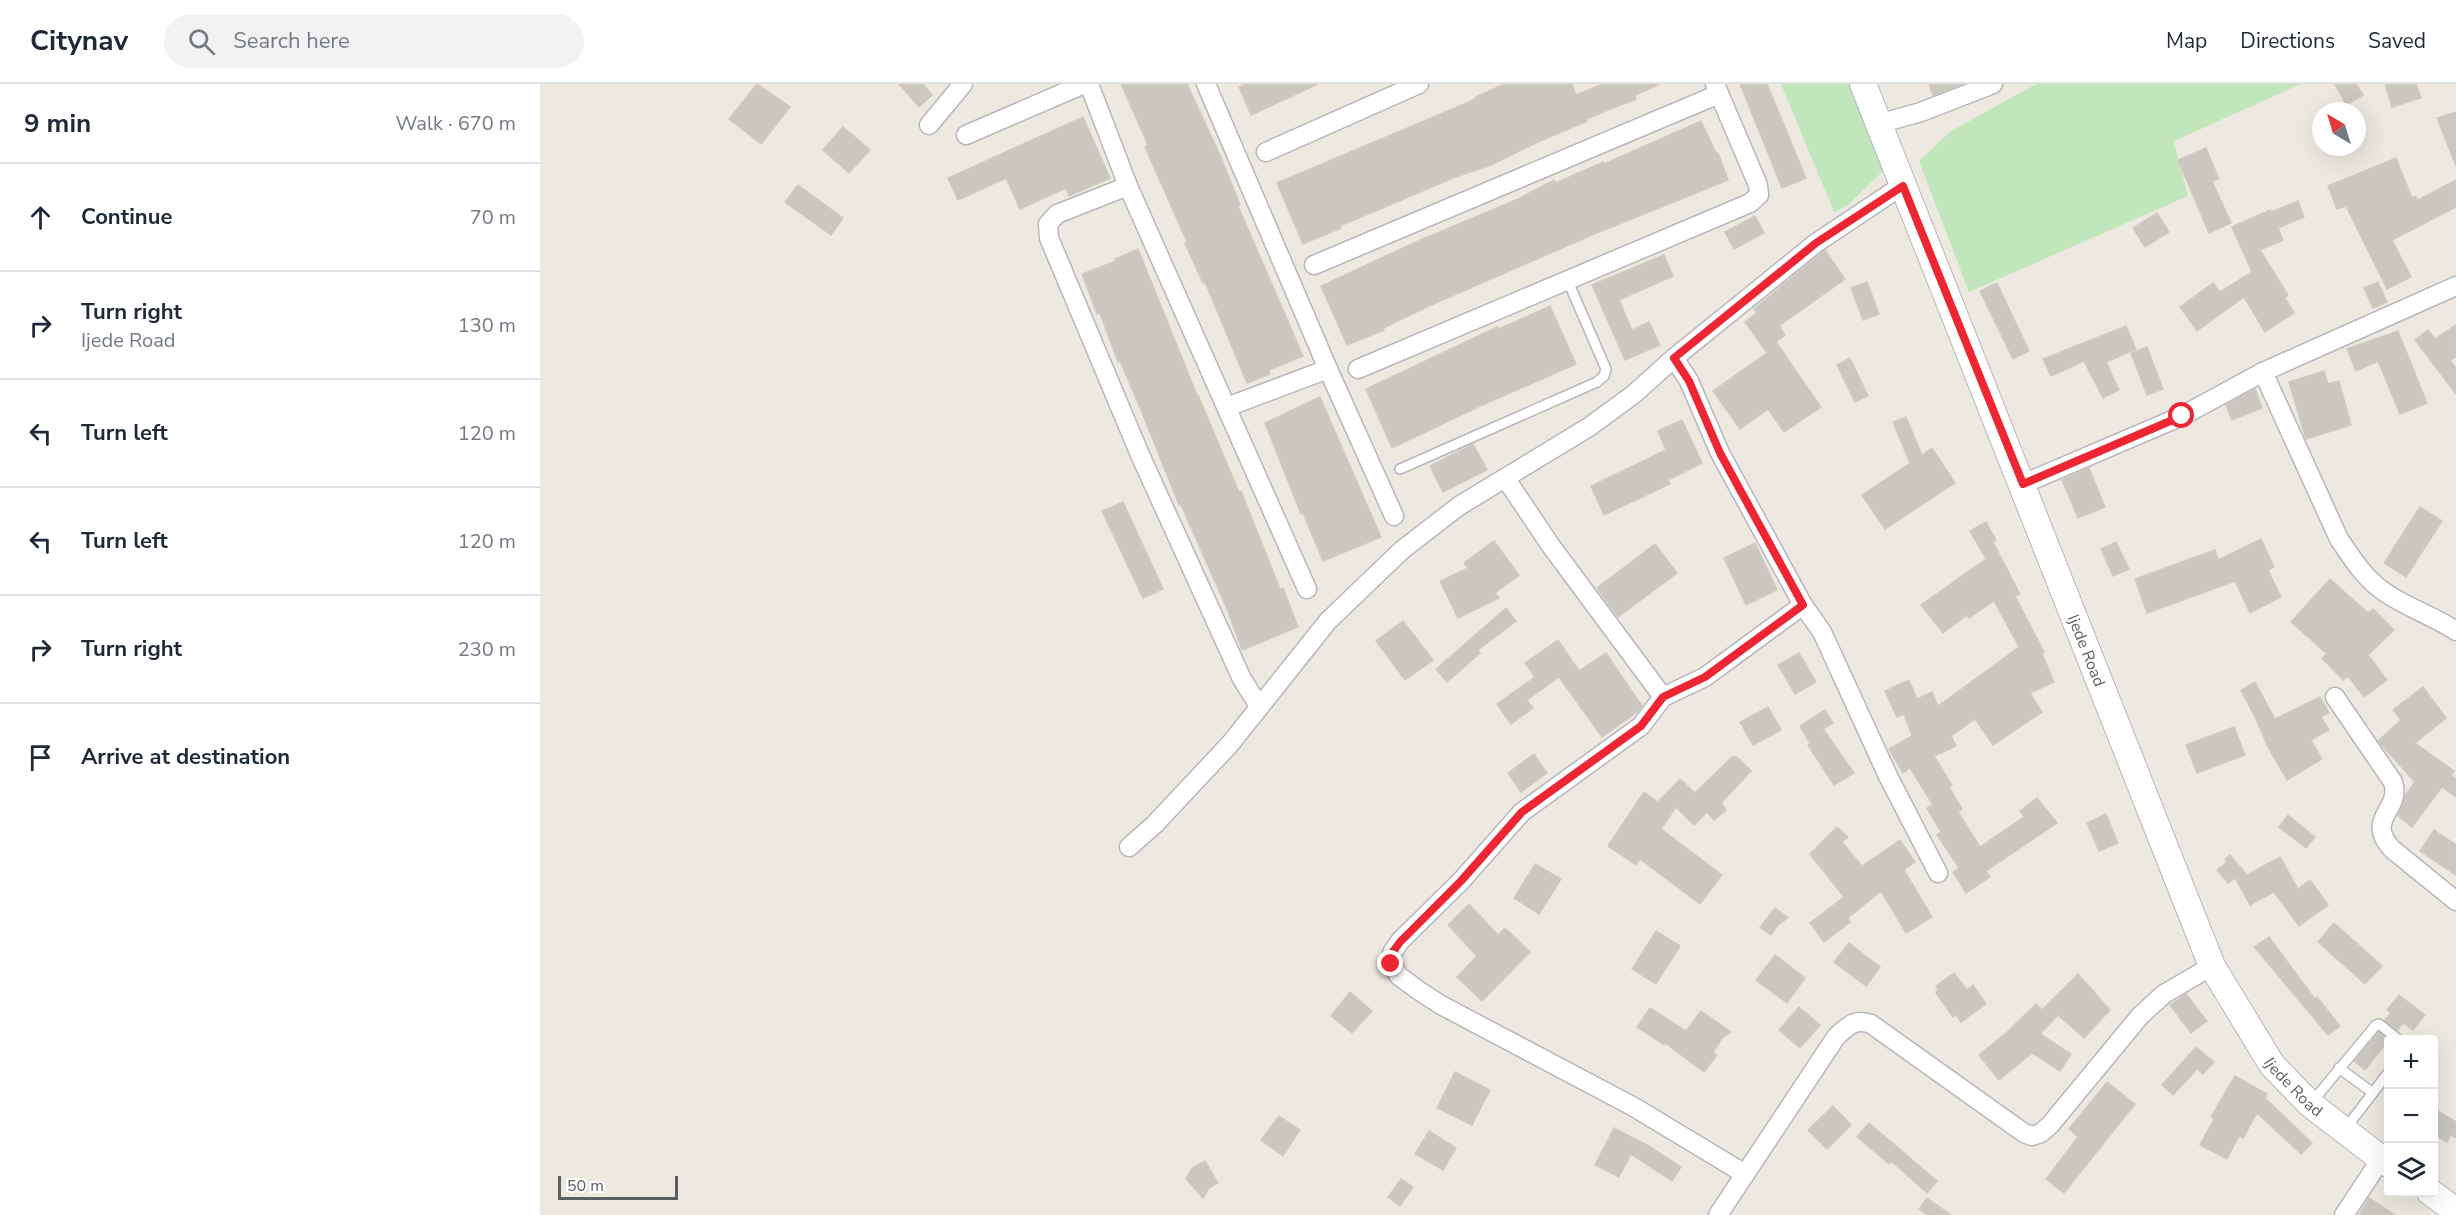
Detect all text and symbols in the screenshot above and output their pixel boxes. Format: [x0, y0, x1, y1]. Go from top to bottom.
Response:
search box [164, 14, 584, 68]
text: Citynav [30, 22, 128, 60]
icon: search [185, 25, 218, 58]
text: Search here [233, 26, 350, 56]
text: Map [2166, 27, 2207, 55]
text: Directions [2240, 27, 2335, 55]
text: Saved [2368, 27, 2426, 55]
north arrow [2312, 102, 2366, 156]
text: 9 min [24, 106, 91, 141]
text: Walk · 670 m [396, 110, 516, 137]
icon: ahead [24, 201, 57, 234]
text: Continue [81, 202, 172, 232]
text: 70 m [470, 204, 516, 231]
text: Turn right [81, 297, 182, 327]
icon: right [24, 309, 57, 342]
text: 130 m [458, 312, 516, 339]
text: Ijede Road [81, 327, 175, 354]
route start [2168, 402, 2194, 428]
icon: left [24, 417, 57, 450]
text: Turn left [81, 418, 168, 448]
text: 120 m [458, 420, 516, 447]
icon: left [24, 525, 57, 558]
text: Turn left [81, 526, 168, 556]
text: 120 m [458, 528, 516, 555]
street label: Ijede Road [2062, 611, 2110, 690]
icon: right [24, 633, 57, 666]
text: Turn right [81, 634, 182, 664]
text: 230 m [458, 636, 516, 663]
icon: arrive [24, 741, 57, 774]
text: Arrive at destination [81, 742, 290, 772]
route end [1377, 950, 1403, 976]
map controls [2384, 1035, 2438, 1197]
button: + [2384, 1035, 2438, 1089]
street label: Ijede Road [2258, 1054, 2327, 1122]
button: − [2384, 1089, 2438, 1143]
button: layers [2384, 1143, 2438, 1197]
scale bar [558, 1173, 678, 1200]
text: 50 m [567, 1175, 604, 1197]

